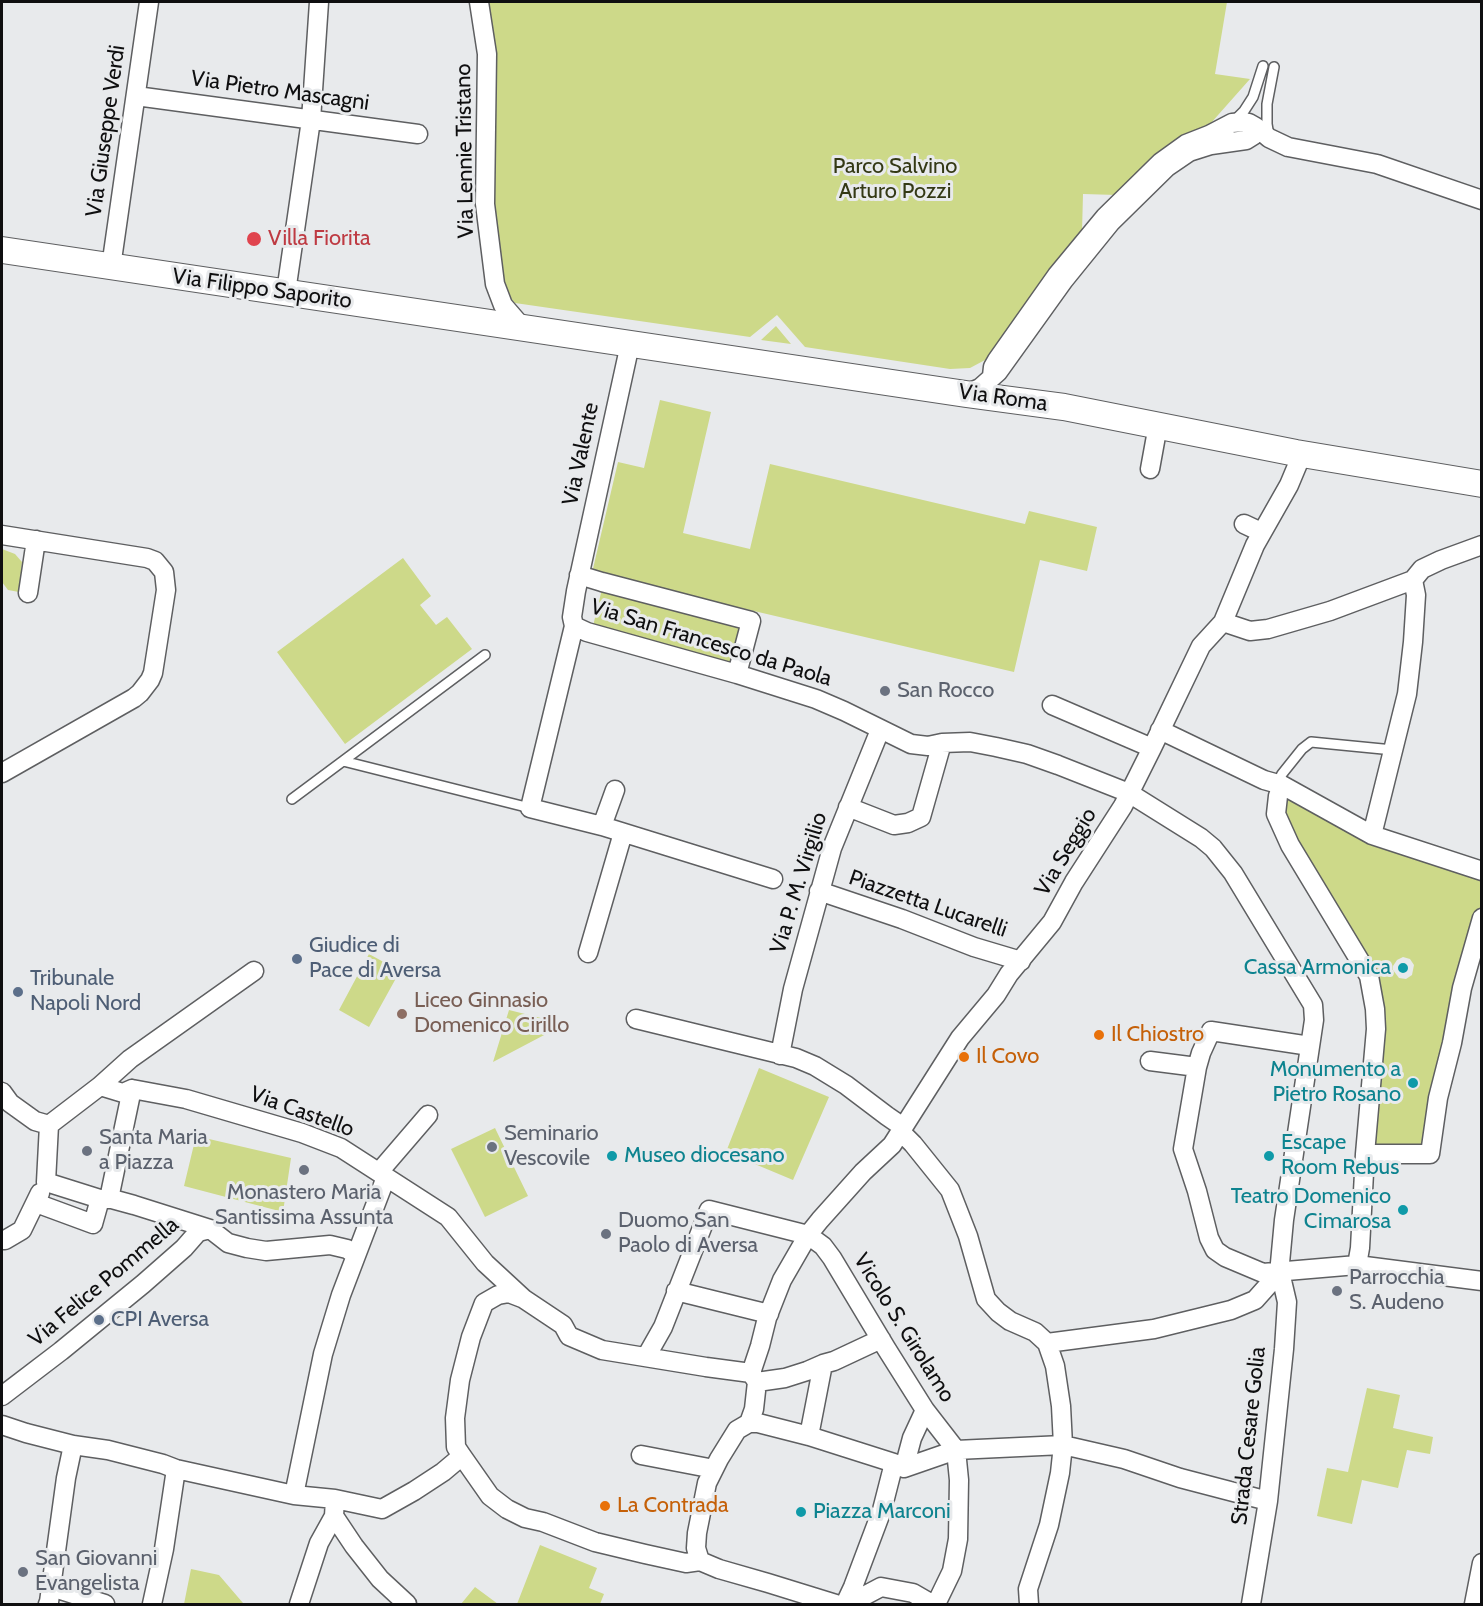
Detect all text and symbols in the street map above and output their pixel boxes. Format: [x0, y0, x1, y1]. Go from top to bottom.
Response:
street label: Via Giuseppe Verdi [81, 43, 131, 219]
street label: Via Lennie Tristano [450, 63, 480, 239]
street label: Via Pietro Mascagni [189, 65, 371, 117]
park label: Parco Salvino Arturo Pozzi [833, 154, 957, 206]
place label: Villa Fiorita [268, 226, 371, 252]
marker: Villa Fiorita [245, 230, 263, 248]
street label: Via Filippo Saporito [171, 263, 353, 315]
street label: Via Roma [957, 379, 1049, 417]
street label: Via Valente [557, 400, 605, 508]
street label: Via San Francesco da Paola [587, 594, 835, 692]
place label: San Rocco [897, 678, 994, 704]
marker: San Rocco [878, 684, 892, 698]
street label: Via Seggio [1030, 803, 1102, 901]
street label: Via P. M. Virgilio [765, 809, 833, 957]
street label: Piazzetta Lucarelli [845, 865, 1011, 943]
place label: Giudice di Pace di Aversa [309, 933, 441, 984]
marker: Giudice di Pace di Aversa [290, 952, 304, 966]
place label: Cassa Armonica [1244, 955, 1391, 981]
marker: Cassa Armonica [1396, 961, 1410, 975]
place label: Tribunale Napoli Nord [30, 966, 141, 1017]
marker: Tribunale Napoli Nord [11, 985, 25, 999]
place label: Liceo Ginnasio Domenico Cirillo [414, 988, 569, 1040]
marker: Liceo Ginnasio Domenico Cirillo [395, 1007, 409, 1021]
place label: Il Chiostro [1111, 1022, 1204, 1048]
marker: Il Chiostro [1092, 1028, 1106, 1042]
place label: Il Covo [976, 1044, 1039, 1070]
marker: Il Covo [957, 1050, 971, 1064]
place label: Monumento a Pietro Rosano [1270, 1057, 1401, 1108]
marker: Monumento a Pietro Rosano [1406, 1076, 1420, 1090]
street label: Via Castello [246, 1081, 358, 1143]
place label: Seminario Vescovile [504, 1121, 599, 1172]
place label: Santa Maria a Piazza [99, 1125, 208, 1176]
place label: Escape Room Rebus [1281, 1130, 1399, 1182]
marker: Seminario Vescovile [485, 1140, 499, 1154]
place label: Museo diocesano [624, 1143, 785, 1169]
marker: Santa Maria a Piazza [80, 1144, 94, 1158]
marker: Museo diocesano [605, 1149, 619, 1163]
marker: Escape Room Rebus [1262, 1149, 1276, 1163]
marker: Monastero Maria Santissima Assunta [297, 1163, 311, 1177]
place label: Monastero Maria Santissima Assunta [215, 1180, 393, 1232]
place label: Teatro Domenico Cimarosa [1231, 1184, 1391, 1236]
marker: Teatro Domenico Cimarosa [1396, 1203, 1410, 1217]
place label: Duomo San Paolo di Aversa [618, 1208, 758, 1260]
street label: Via Felice Pommella [24, 1212, 184, 1352]
marker: Duomo San Paolo di Aversa [599, 1227, 613, 1241]
street label: Vicolo S. Girolamo [848, 1249, 960, 1407]
place label: Parrocchia S. Audeno [1349, 1265, 1445, 1316]
marker: Parrocchia S. Audeno [1330, 1284, 1344, 1298]
place label: CPI Aversa [111, 1307, 209, 1333]
marker: CPI Aversa [92, 1313, 106, 1327]
street label: Strada Cesare Golia [1227, 1345, 1271, 1527]
place label: La Contrada [617, 1493, 729, 1519]
marker: La Contrada [598, 1499, 612, 1513]
place label: Piazza Marconi [813, 1499, 951, 1525]
marker: Piazza Marconi [794, 1505, 808, 1519]
place label: San Giovanni Evangelista [35, 1546, 157, 1598]
marker: San Giovanni Evangelista [16, 1565, 30, 1579]

